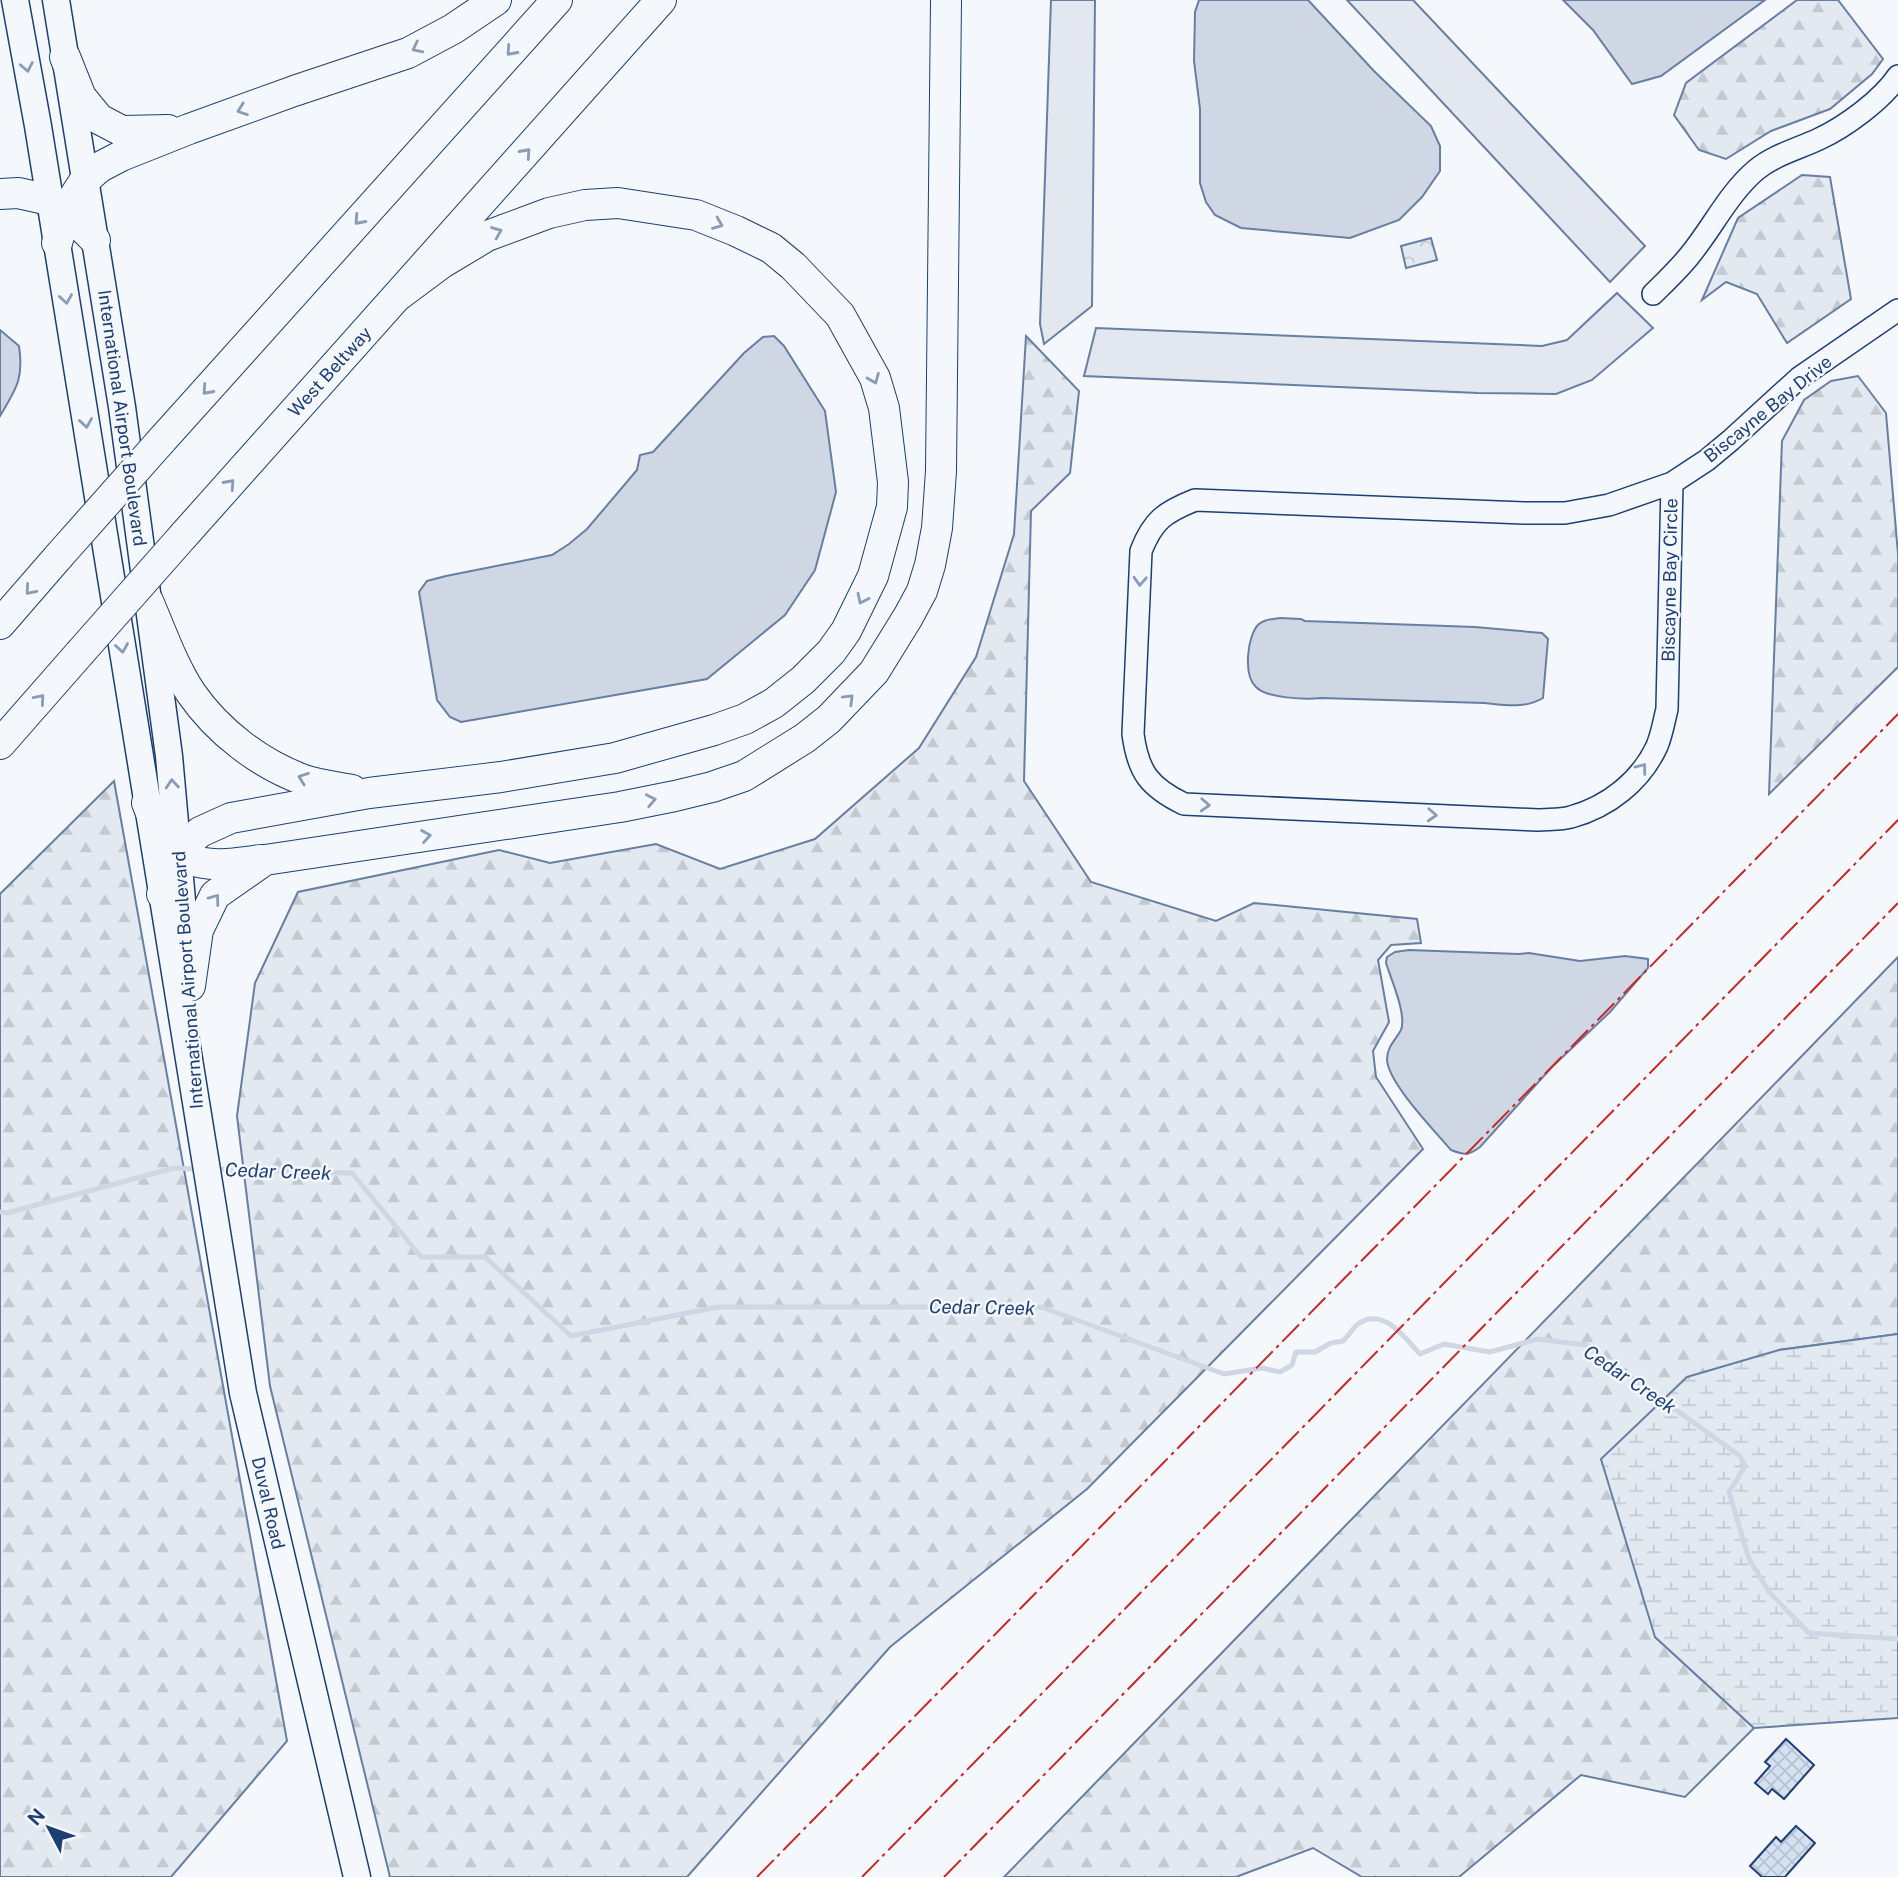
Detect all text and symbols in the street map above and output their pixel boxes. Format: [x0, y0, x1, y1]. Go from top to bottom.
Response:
one-way arrow [411, 39, 424, 53]
one-way arrow [507, 43, 519, 56]
one-way arrow [19, 61, 34, 73]
one-way arrow [236, 102, 248, 116]
one-way arrow [518, 148, 530, 161]
one-way arrow [355, 212, 368, 225]
one-way arrow [711, 215, 723, 229]
one-way arrow [491, 226, 503, 240]
street label: International Airport Boulevard [94, 288, 151, 547]
one-way arrow [58, 294, 73, 305]
street label: West Beltway [284, 322, 376, 421]
street label: Biscayne Bay Drive [1700, 351, 1836, 467]
one-way arrow [866, 372, 880, 385]
one-way arrow [203, 381, 216, 394]
one-way arrow [78, 417, 93, 429]
one-way arrow [222, 479, 234, 492]
street label: Biscayne Bay Circle [1658, 498, 1681, 662]
one-way arrow [1132, 576, 1147, 587]
one-way arrow [26, 582, 38, 595]
one-way arrow [857, 592, 871, 605]
one-way arrow [114, 642, 129, 654]
one-way arrow [32, 694, 44, 707]
one-way arrow [841, 694, 854, 707]
one-way arrow [1634, 764, 1647, 776]
one-way arrow [297, 772, 309, 786]
one-way arrow [165, 778, 180, 789]
one-way arrow [645, 794, 657, 809]
one-way arrow [1199, 798, 1210, 813]
one-way arrow [1427, 808, 1438, 823]
one-way arrow [420, 828, 432, 843]
street label: International Airport Boulevard [168, 850, 207, 1110]
one-way arrow [207, 895, 219, 907]
water label: Cedar Creek [224, 1158, 332, 1184]
water label: Cedar Creek [929, 1295, 1036, 1319]
water label: Cedar Creek [1580, 1340, 1681, 1418]
street label: Duval Road [248, 1455, 289, 1551]
north arrow [14, 1793, 84, 1863]
text: N [23, 1804, 49, 1830]

